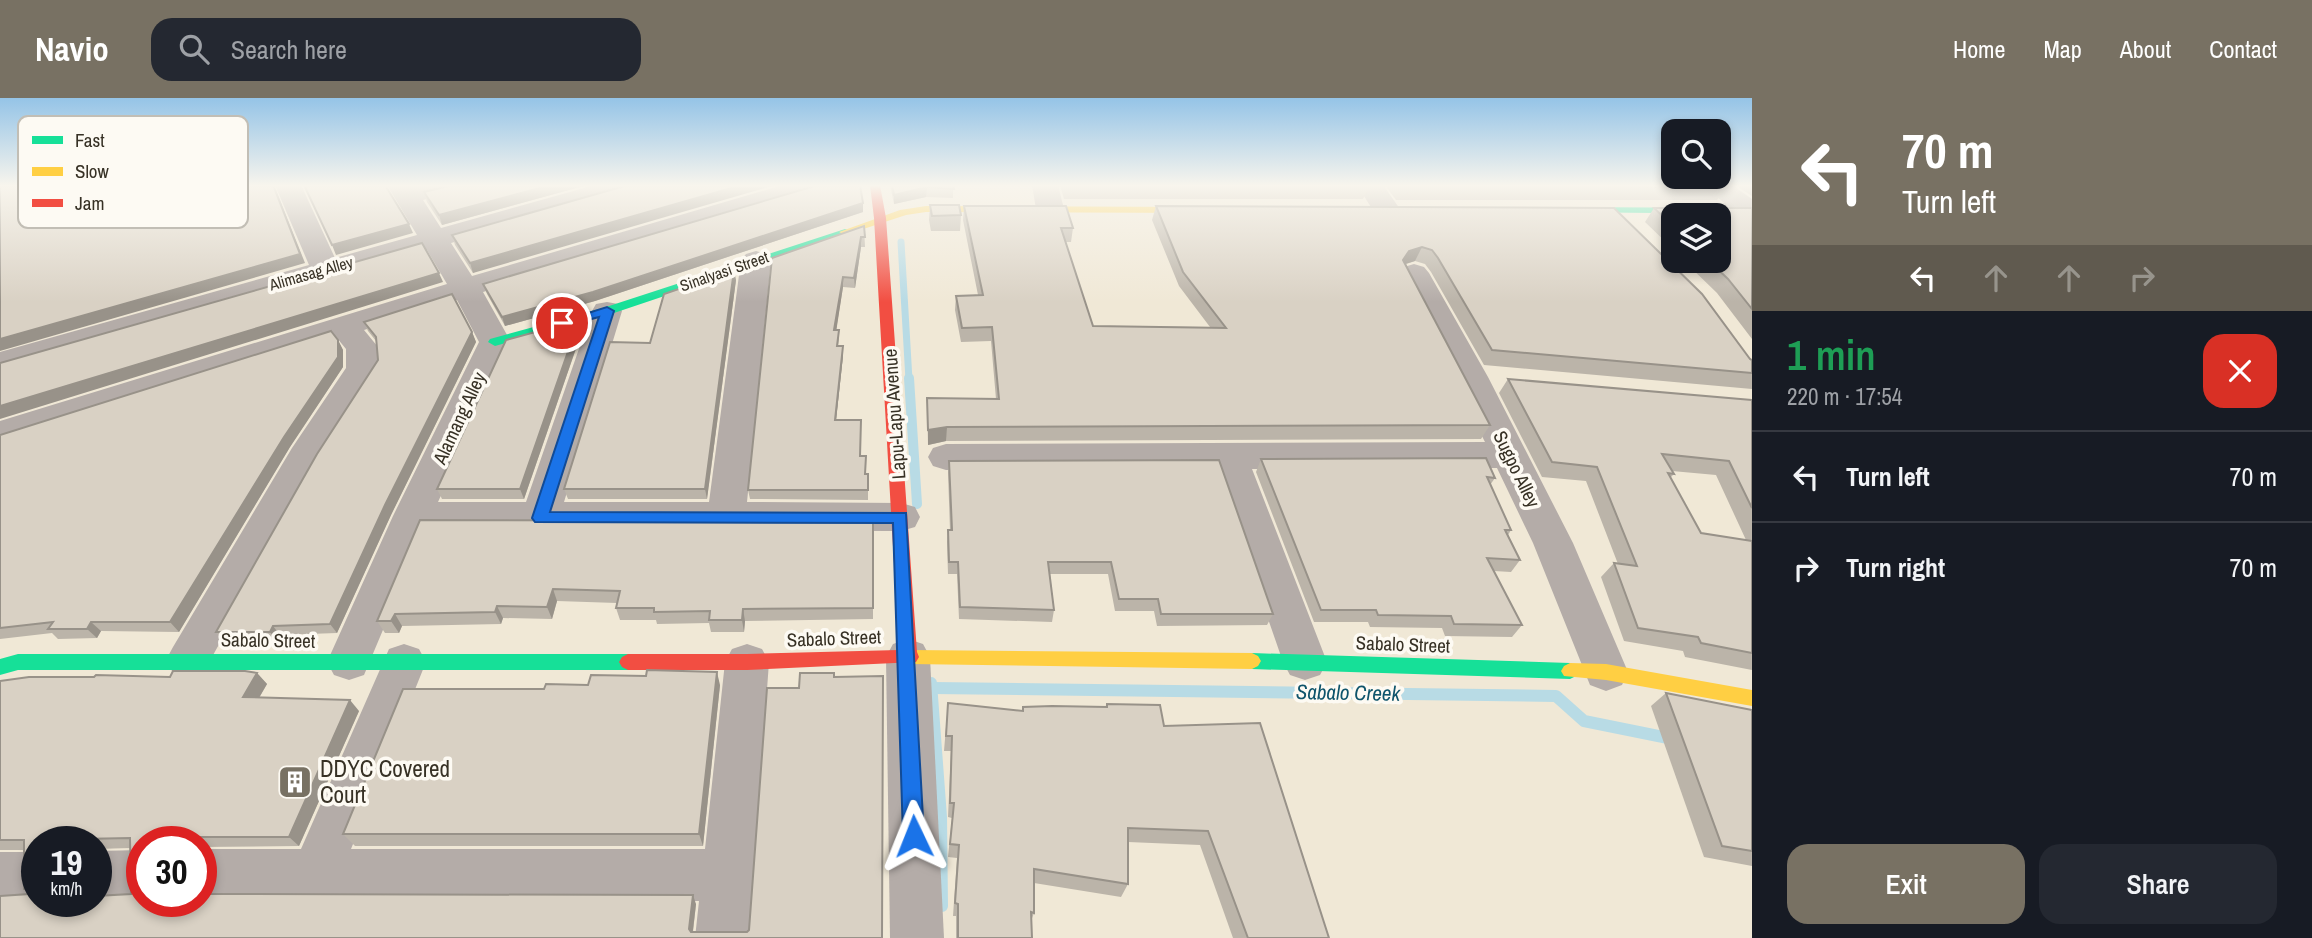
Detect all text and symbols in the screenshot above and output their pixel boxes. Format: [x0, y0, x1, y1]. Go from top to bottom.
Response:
search box [151, 18, 641, 81]
text: Navio [35, 27, 109, 71]
icon: search [175, 30, 213, 68]
text: Search here [231, 32, 347, 67]
text: Home [1953, 33, 2005, 65]
text: Map [2043, 33, 2082, 65]
text: About [2120, 33, 2171, 65]
text: Contact [2209, 33, 2277, 65]
legend [18, 116, 248, 228]
text: 70 m [1902, 117, 1994, 183]
map controls [1661, 119, 1731, 273]
button: search [1661, 119, 1731, 189]
icon: left [1787, 126, 1878, 217]
text: Fast [75, 127, 105, 153]
text: Slow [75, 158, 110, 184]
text: Turn left [1902, 180, 1996, 223]
text: Jam [75, 190, 104, 216]
button: layers [1661, 203, 1731, 273]
street label: Sinalyasi Street [677, 245, 772, 296]
street label: Alimasag Alley [266, 250, 356, 296]
icon: left [1904, 259, 1942, 297]
icon: ahead [1977, 259, 2015, 297]
icon: ahead [2050, 259, 2088, 297]
icon: right [2123, 259, 2161, 297]
pin [532, 293, 592, 353]
icon: arrive [543, 304, 581, 342]
text: 1 min [1787, 327, 1876, 383]
button: close [2203, 334, 2277, 408]
street label: Lapu-Lapu Avenue [876, 348, 912, 480]
street label: Alamang Alley [426, 368, 492, 469]
text: 220 m · 17:54 [1787, 381, 1902, 412]
street label: Sugpo Alley [1487, 426, 1547, 512]
icon: left [1787, 458, 1825, 496]
text: Turn left [1846, 459, 1930, 494]
text: 70 m [2230, 459, 2277, 494]
icon: right [1787, 549, 1825, 587]
text: Turn right [1846, 550, 1945, 585]
text: 70 m [2230, 550, 2277, 585]
street label: Sabalo Street [786, 623, 882, 653]
street label: Sabalo Street [221, 626, 316, 654]
street label: Sabalo Street [1355, 629, 1451, 659]
water label: Sabalo Creek [1296, 677, 1402, 708]
place label: DDYC Covered Court [320, 753, 450, 810]
building icon: DDYC Covered Court [276, 763, 314, 801]
position arrow [877, 799, 951, 873]
speed limit sign: 30 [126, 826, 217, 917]
text: 19 [51, 839, 82, 886]
button: Exit [1787, 844, 2025, 924]
button: Share [2039, 844, 2277, 924]
text: km/h [51, 876, 83, 901]

